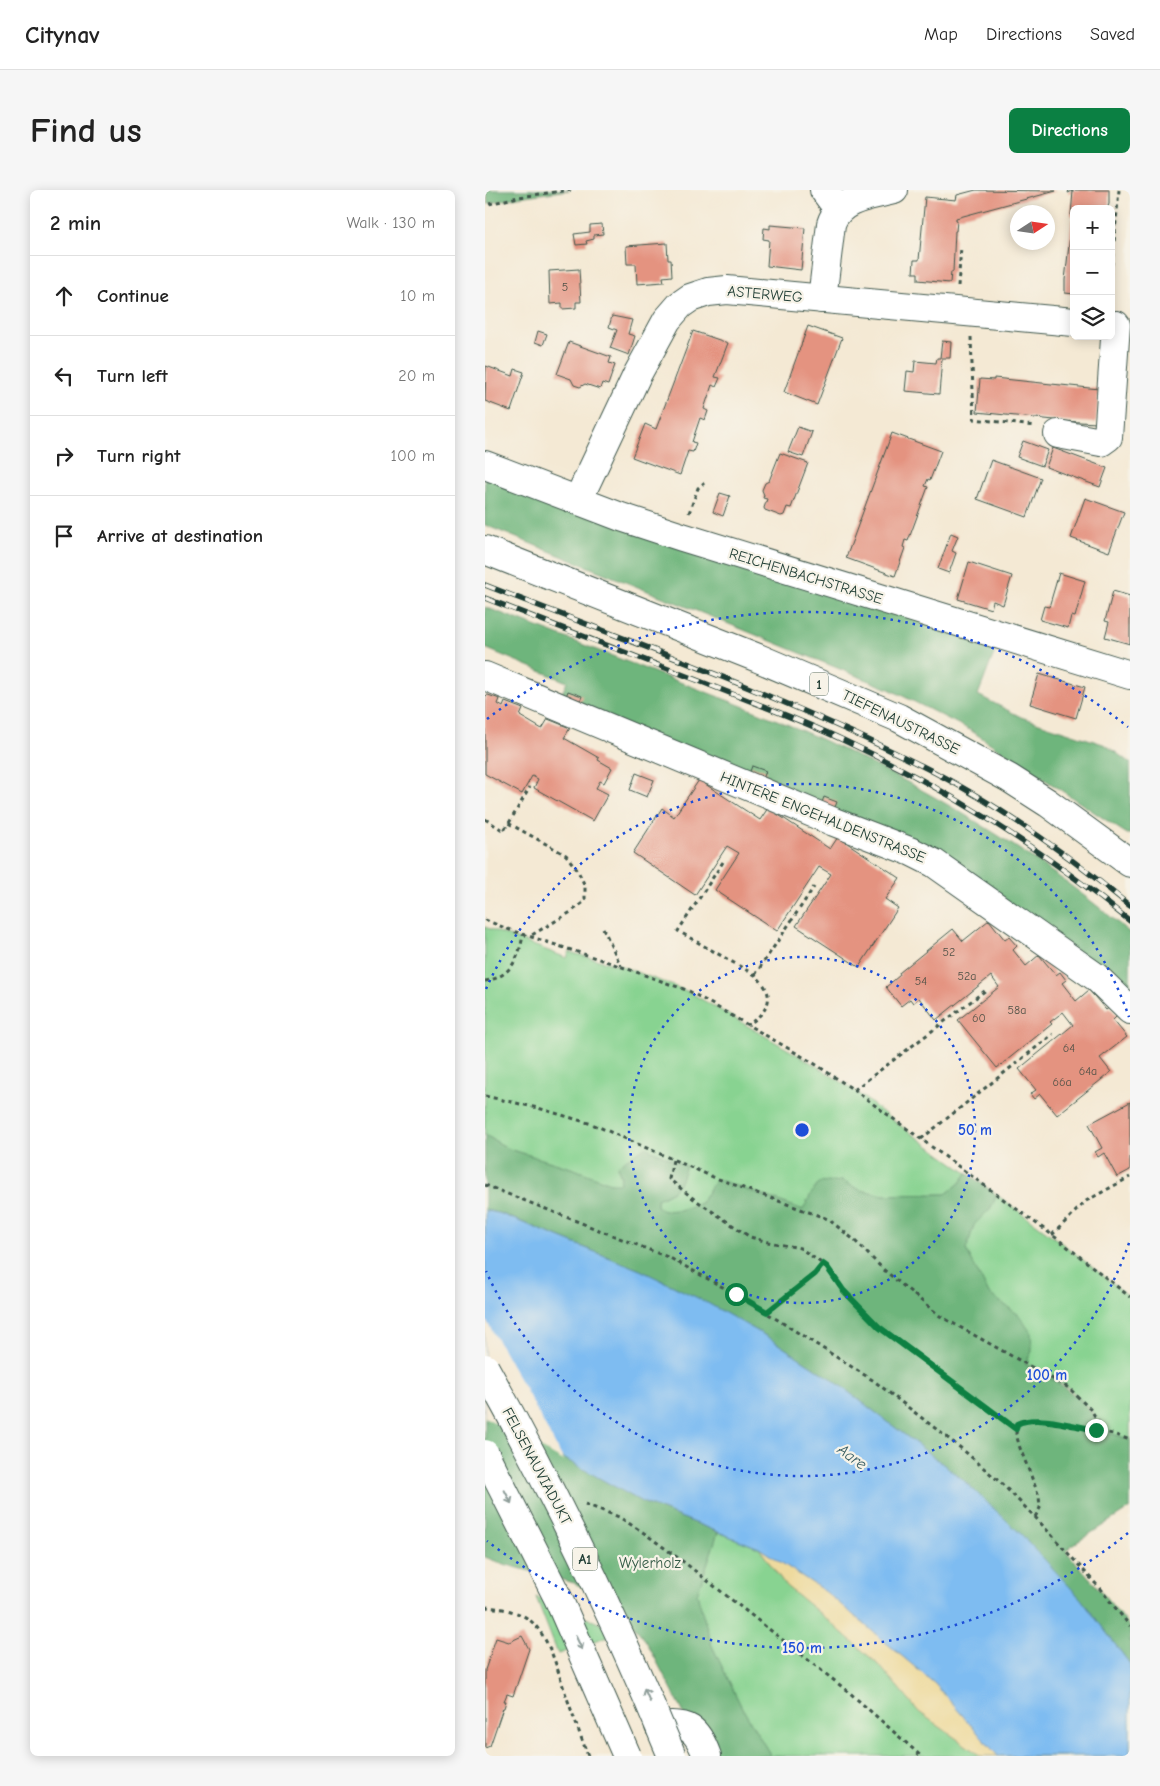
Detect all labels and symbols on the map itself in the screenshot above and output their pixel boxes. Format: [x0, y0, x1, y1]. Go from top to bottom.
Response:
north arrow [1010, 205, 1055, 250]
house number: 5 [562, 280, 568, 294]
street label: ASTERWEG [727, 282, 804, 306]
street label: REICHENBACHSTRASSE [727, 544, 885, 608]
road number: 1 [810, 672, 828, 696]
street label: TIEFENAUSTRASSE [839, 686, 963, 758]
street label: HINTERE ENGEHALDENSTRASSE [718, 767, 928, 867]
house number: 52 [943, 945, 955, 959]
house number: 52a [958, 969, 976, 983]
house number: 54 [915, 974, 927, 988]
house number: 58a [1008, 1003, 1026, 1017]
house number: 60 [972, 1011, 986, 1025]
house number: 64 [1063, 1041, 1075, 1055]
house number: 64a [1079, 1064, 1097, 1078]
house number: 66a [1052, 1075, 1072, 1089]
centre of rings [793, 1121, 811, 1139]
text: 50 m [958, 1121, 992, 1139]
route start [725, 1283, 748, 1306]
text: 100 m [1027, 1366, 1067, 1384]
street label: FELSENAUVIADUKT [499, 1404, 576, 1528]
route end [1085, 1419, 1108, 1442]
water label: Aare [833, 1440, 870, 1474]
one-way arrow [504, 1489, 513, 1504]
road number: A1 [573, 1548, 597, 1570]
park label: Wylerholz [619, 1554, 682, 1572]
one-way arrow [574, 1635, 584, 1650]
text: 150 m [782, 1639, 822, 1657]
one-way arrow [641, 1688, 651, 1703]

